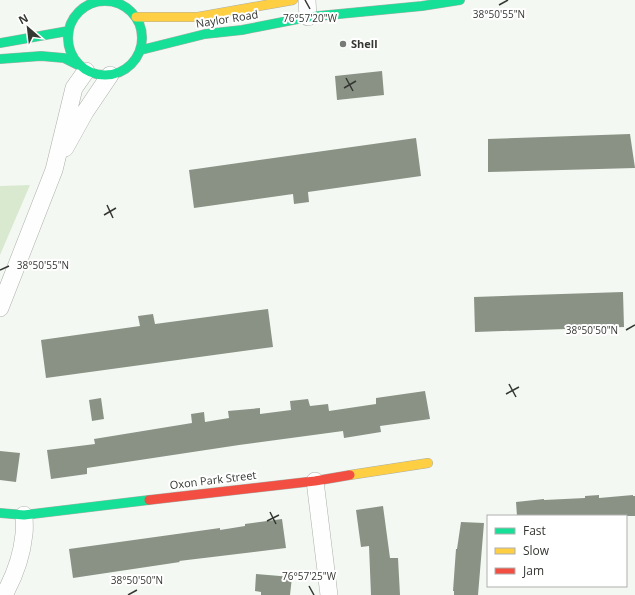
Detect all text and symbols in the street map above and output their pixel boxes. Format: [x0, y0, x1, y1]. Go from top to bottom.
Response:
street label: Naylor Road [195, 6, 259, 31]
text: 38°50'55"N [473, 7, 525, 21]
north arrow [8, 8, 48, 48]
text: N [16, 10, 31, 27]
text: 76°57'20"W [283, 11, 338, 25]
place label: Shell [351, 36, 378, 51]
marker: Shell [338, 39, 348, 49]
text: 38°50'55"N [17, 258, 69, 272]
text: 38°50'50"N [566, 323, 618, 337]
street label: Oxon Park Street [169, 467, 257, 492]
legend [487, 515, 627, 587]
text: Fast [523, 522, 546, 539]
text: Slow [523, 542, 550, 559]
text: Jam [522, 562, 544, 579]
text: 76°57'25"W [282, 569, 337, 583]
text: 38°50'50"N [111, 573, 163, 587]

